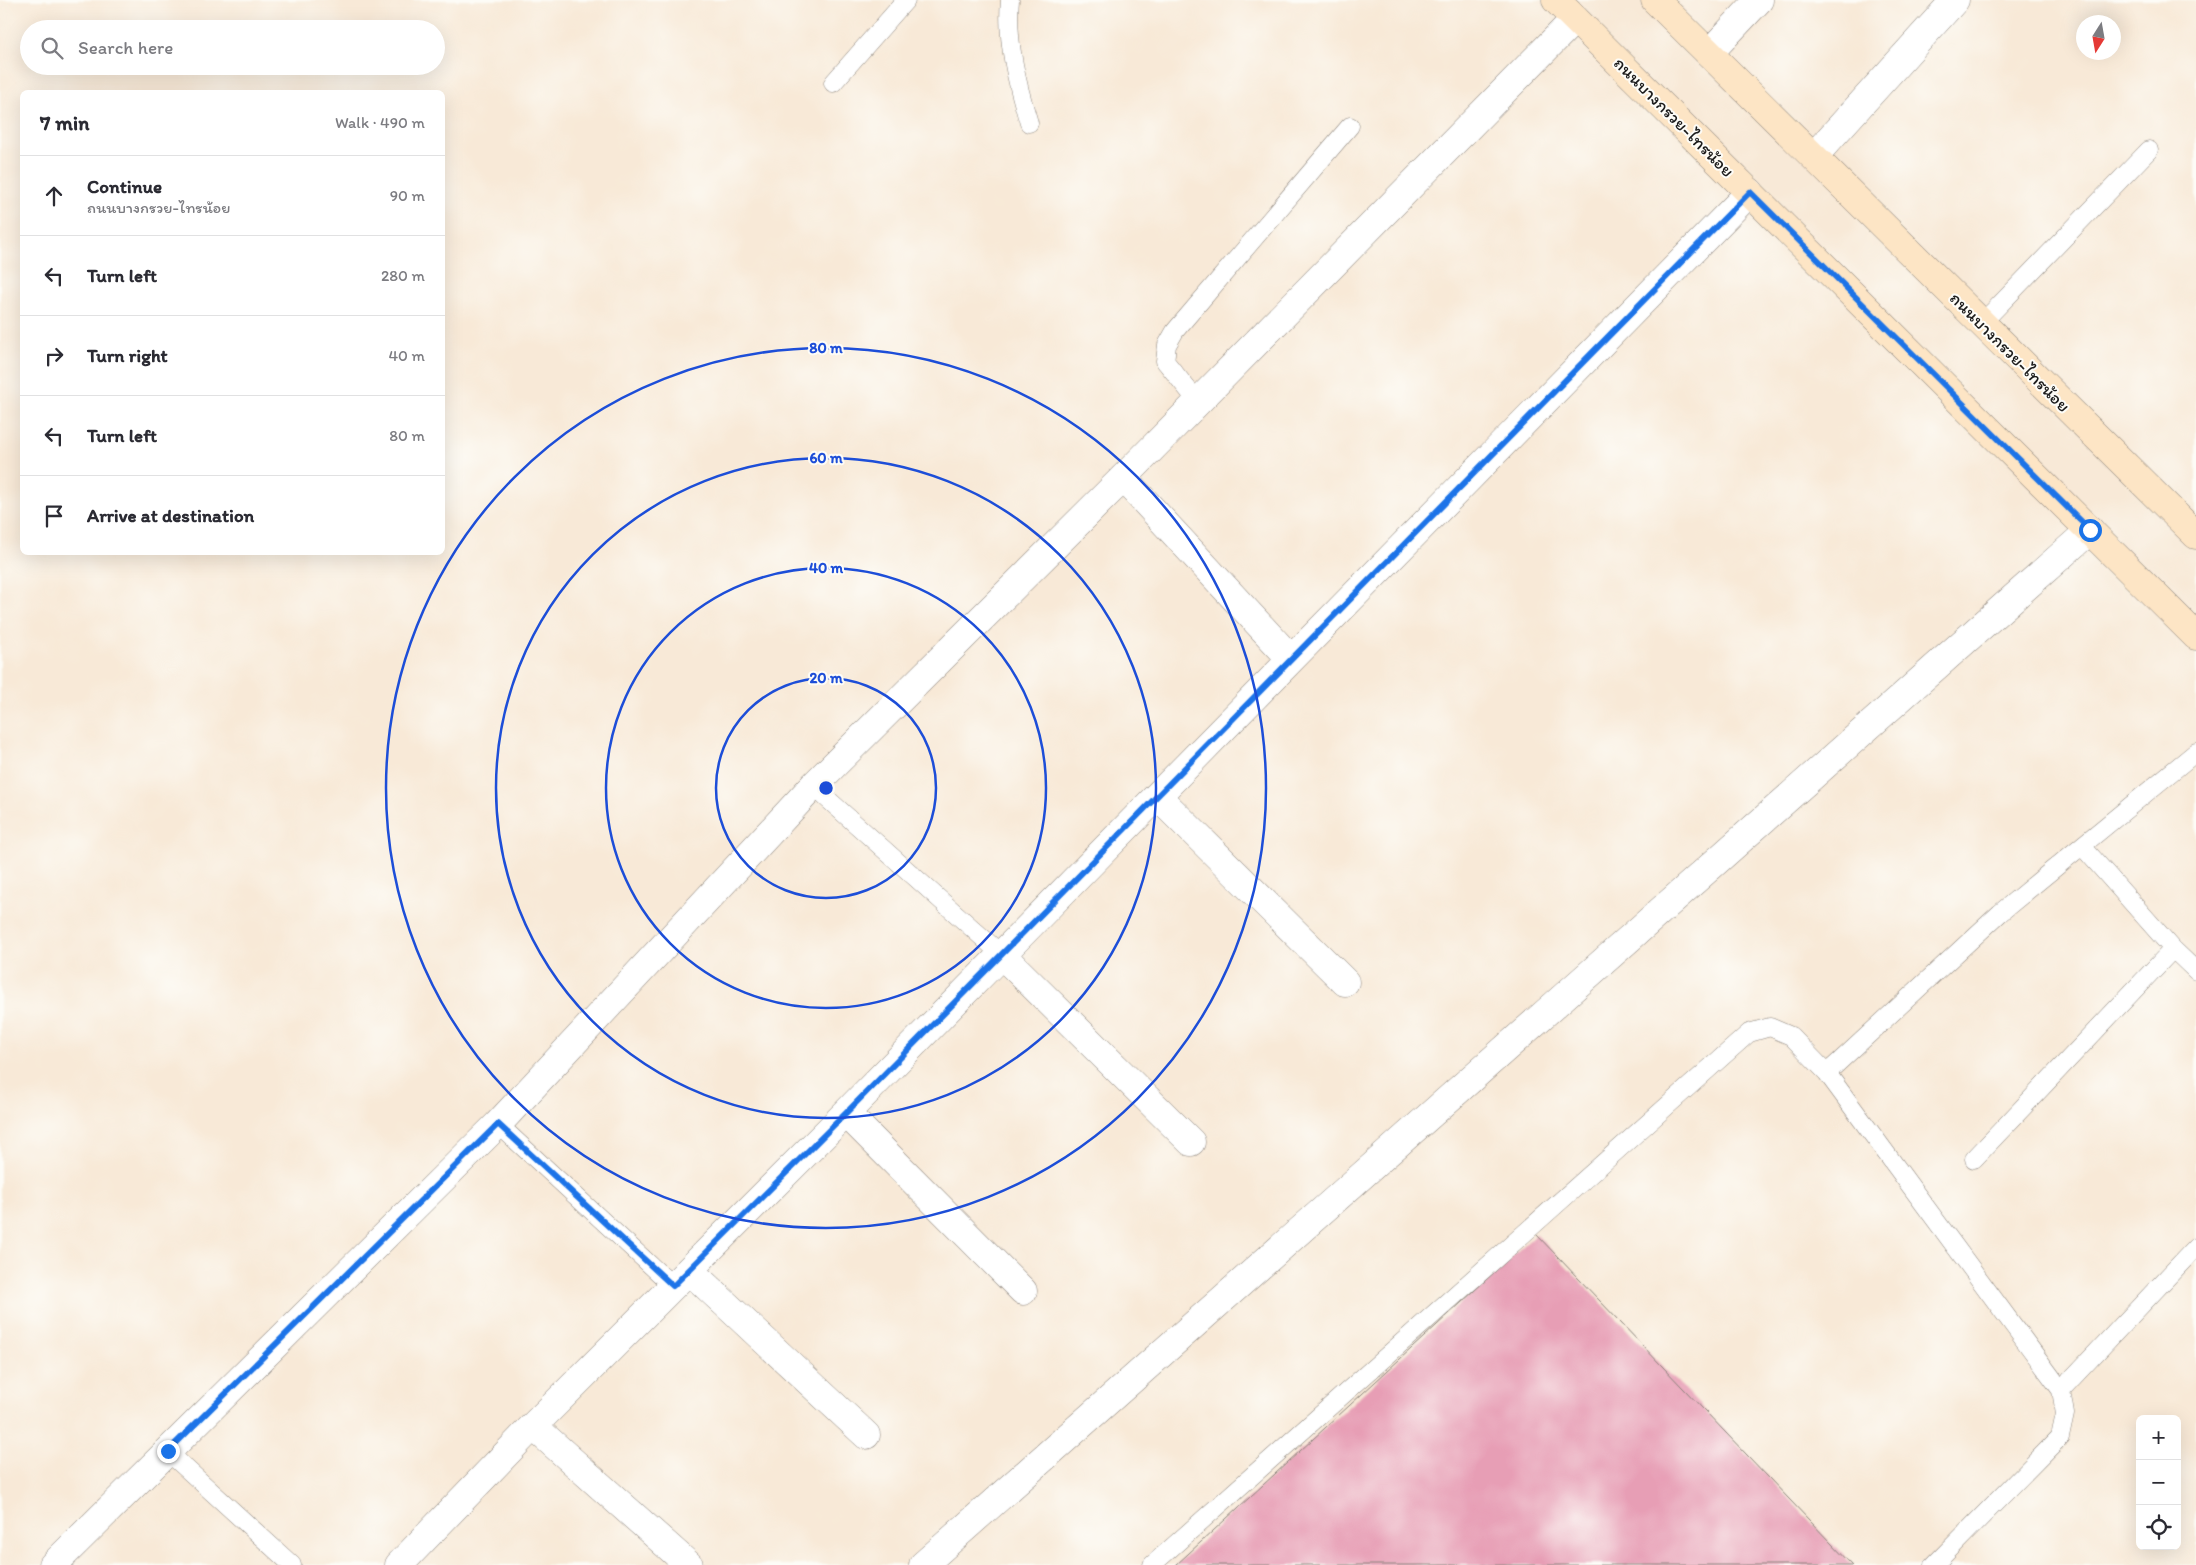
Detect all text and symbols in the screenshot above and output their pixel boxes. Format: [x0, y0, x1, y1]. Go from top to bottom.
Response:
north arrow [2076, 15, 2121, 60]
search box [20, 20, 445, 75]
icon: search [38, 34, 66, 62]
text: Search here [78, 36, 173, 59]
street label: ถนนบางกรวย-ไทรน้อย [1609, 52, 1739, 182]
text: 7 min [40, 110, 89, 135]
text: Walk · 490 m [335, 113, 425, 132]
text: Continue [87, 175, 162, 198]
icon: ahead [40, 182, 68, 210]
text: 90 m [390, 186, 425, 205]
text: ถนนบางกรวย-ไทรน้อย [87, 198, 230, 217]
icon: left [40, 262, 68, 290]
text: Turn left [87, 264, 157, 287]
text: 280 m [381, 266, 425, 285]
street label: ถนนบางกรวย-ไทรน้อย [1945, 287, 2075, 417]
text: 80 m [809, 339, 843, 357]
icon: right [40, 342, 68, 370]
text: Turn right [87, 344, 168, 367]
text: 40 m [388, 346, 425, 365]
icon: left [40, 422, 68, 450]
text: Turn left [87, 424, 157, 447]
text: 80 m [389, 426, 425, 445]
text: 60 m [809, 449, 843, 467]
icon: arrive [40, 502, 68, 530]
text: Arrive at destination [87, 504, 254, 527]
route start [2079, 519, 2102, 542]
text: 40 m [809, 559, 844, 577]
text: 20 m [809, 669, 843, 687]
centre of rings [817, 779, 835, 797]
map controls [2136, 1415, 2181, 1550]
button: + [2136, 1415, 2181, 1460]
route end [157, 1440, 180, 1463]
button: − [2136, 1460, 2181, 1505]
button: locate [2136, 1505, 2181, 1550]

